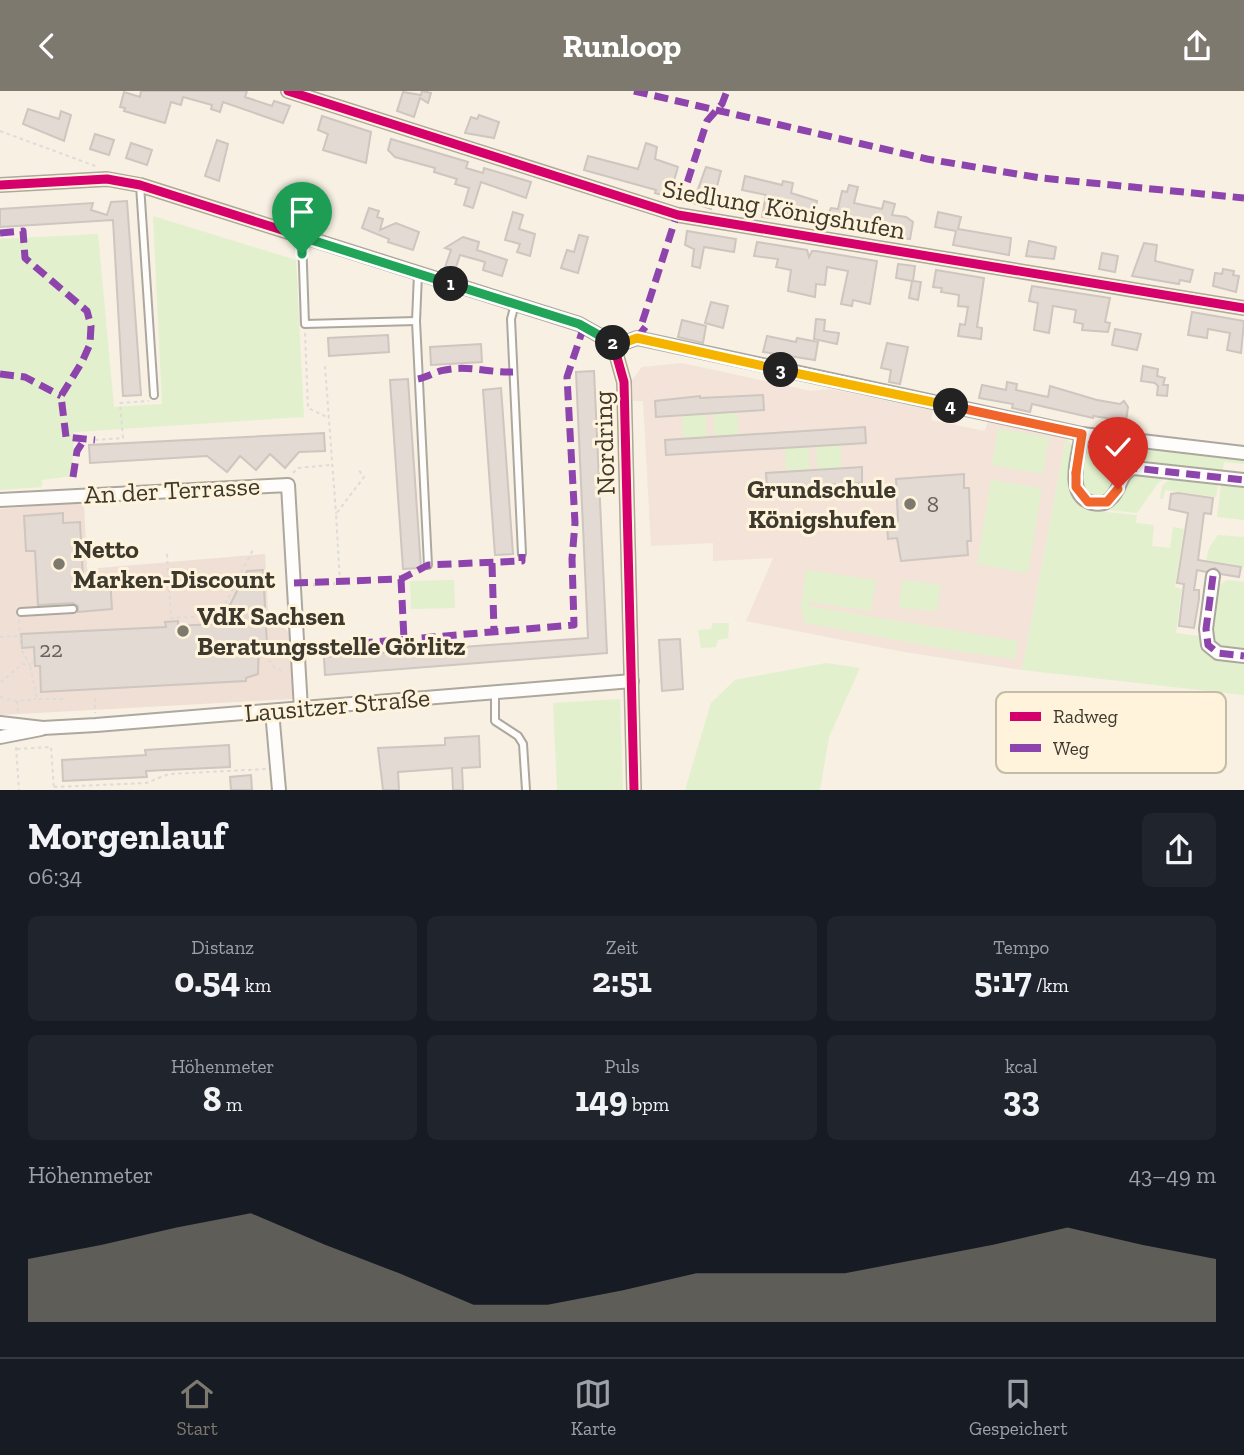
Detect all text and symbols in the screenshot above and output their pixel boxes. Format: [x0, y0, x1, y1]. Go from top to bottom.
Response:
icon: back [28, 27, 66, 65]
text: Runloop [563, 27, 681, 65]
icon: share [1178, 27, 1216, 65]
street label: Siedlung Königshufen [660, 172, 908, 246]
pin [272, 182, 332, 254]
icon: arrive [283, 193, 321, 231]
pin: 1 [434, 267, 468, 301]
text: 1 [447, 272, 454, 295]
pin: 2 [596, 325, 630, 361]
text: 2 [607, 331, 618, 354]
pin: 3 [764, 353, 798, 387]
text: 3 [775, 358, 786, 381]
pin: 4 [934, 389, 968, 423]
street label: Nordring [586, 390, 622, 496]
text: 4 [945, 394, 956, 417]
pin [1088, 417, 1148, 489]
icon: check [1099, 428, 1137, 466]
street label: An der Terrasse [83, 469, 261, 511]
place label: Grundschule Königshufen [747, 473, 897, 535]
house number: 8 [927, 490, 939, 518]
marker: Grundschule Königshufen [902, 496, 918, 512]
place label: Netto Marken-Discount [73, 533, 276, 595]
marker: Netto Marken-Discount [51, 556, 67, 572]
place label: VdK Sachsen Beratungsstelle Görlitz [197, 600, 466, 662]
marker: VdK Sachsen Beratungsstelle Görlitz [175, 623, 191, 639]
house number: 22 [39, 635, 63, 663]
street label: Lausitzer Straße [243, 681, 431, 729]
legend [996, 692, 1226, 773]
text: Radweg [1053, 705, 1118, 728]
text: Weg [1053, 737, 1090, 760]
text: Morgenlauf [28, 813, 226, 859]
button: share [1142, 813, 1216, 887]
text: 06:34 [28, 862, 82, 890]
text: Distanz [191, 936, 254, 959]
text: Zeit [606, 936, 638, 959]
text: Tempo [993, 936, 1049, 959]
text: 0.54 [174, 959, 241, 1001]
text: 2:51 [592, 959, 652, 1001]
text: 5:17 [974, 959, 1032, 1001]
text: km [241, 974, 271, 997]
text: /km [1032, 974, 1069, 997]
text: Höhenmeter [171, 1055, 274, 1078]
text: Puls [605, 1055, 639, 1078]
text: kcal [1005, 1055, 1038, 1078]
text: 8 [203, 1078, 222, 1120]
text: 149 [575, 1078, 628, 1120]
text: 33 [1003, 1078, 1040, 1120]
text: m [222, 1093, 242, 1116]
text: bpm [628, 1093, 669, 1116]
text: Höhenmeter [28, 1161, 153, 1189]
text: 43–49 m [1129, 1161, 1216, 1189]
tab: Start [176, 1375, 218, 1440]
tab: Karte [571, 1375, 616, 1440]
tab: Gespeichert [969, 1375, 1068, 1440]

